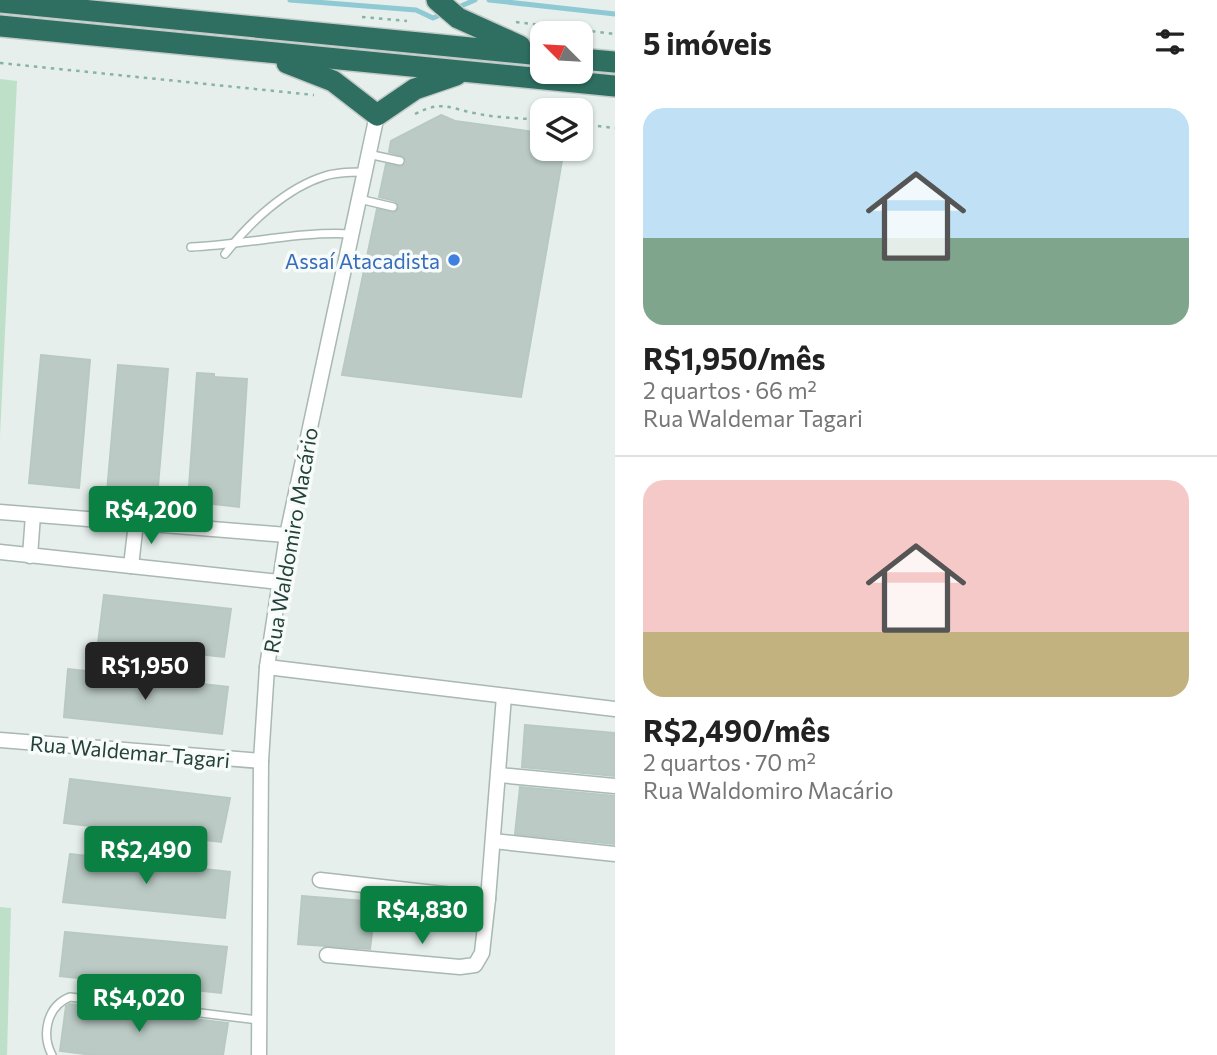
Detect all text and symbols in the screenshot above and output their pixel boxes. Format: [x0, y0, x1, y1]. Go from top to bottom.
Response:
north arrow [530, 21, 593, 84]
map controls [530, 21, 593, 161]
icon: filters [1151, 23, 1189, 61]
text: 5 imóveis [643, 24, 772, 61]
button: layers [530, 98, 593, 161]
icon: home [853, 153, 979, 279]
place label: Assaí Atacadista [285, 248, 440, 273]
marker: Assaí Atacadista [446, 252, 462, 268]
text: R$1,950/mês [643, 339, 826, 376]
text: 2 quartos · 66 m² [643, 376, 817, 404]
text: Rua Waldemar Tagari [643, 404, 863, 432]
street label: Rua Waldomiro Macário [258, 425, 322, 655]
pin: R$4,200 [86, 486, 216, 546]
text: R$4,200 [105, 495, 197, 523]
icon: home [853, 525, 979, 651]
pin: R$1,950 [80, 642, 210, 702]
text: R$1,950 [101, 651, 189, 679]
text: R$2,490/mês [643, 711, 830, 748]
street label: Rua Waldemar Tagari [29, 730, 231, 772]
text: 2 quartos · 70 m² [643, 748, 816, 776]
text: Rua Waldomiro Macário [643, 776, 894, 804]
pin: R$2,490 [81, 826, 211, 886]
text: R$2,490 [100, 835, 192, 863]
pin: R$4,830 [357, 886, 487, 946]
text: R$4,830 [376, 895, 468, 923]
pin: R$4,020 [74, 974, 204, 1034]
text: R$4,020 [93, 983, 185, 1011]

